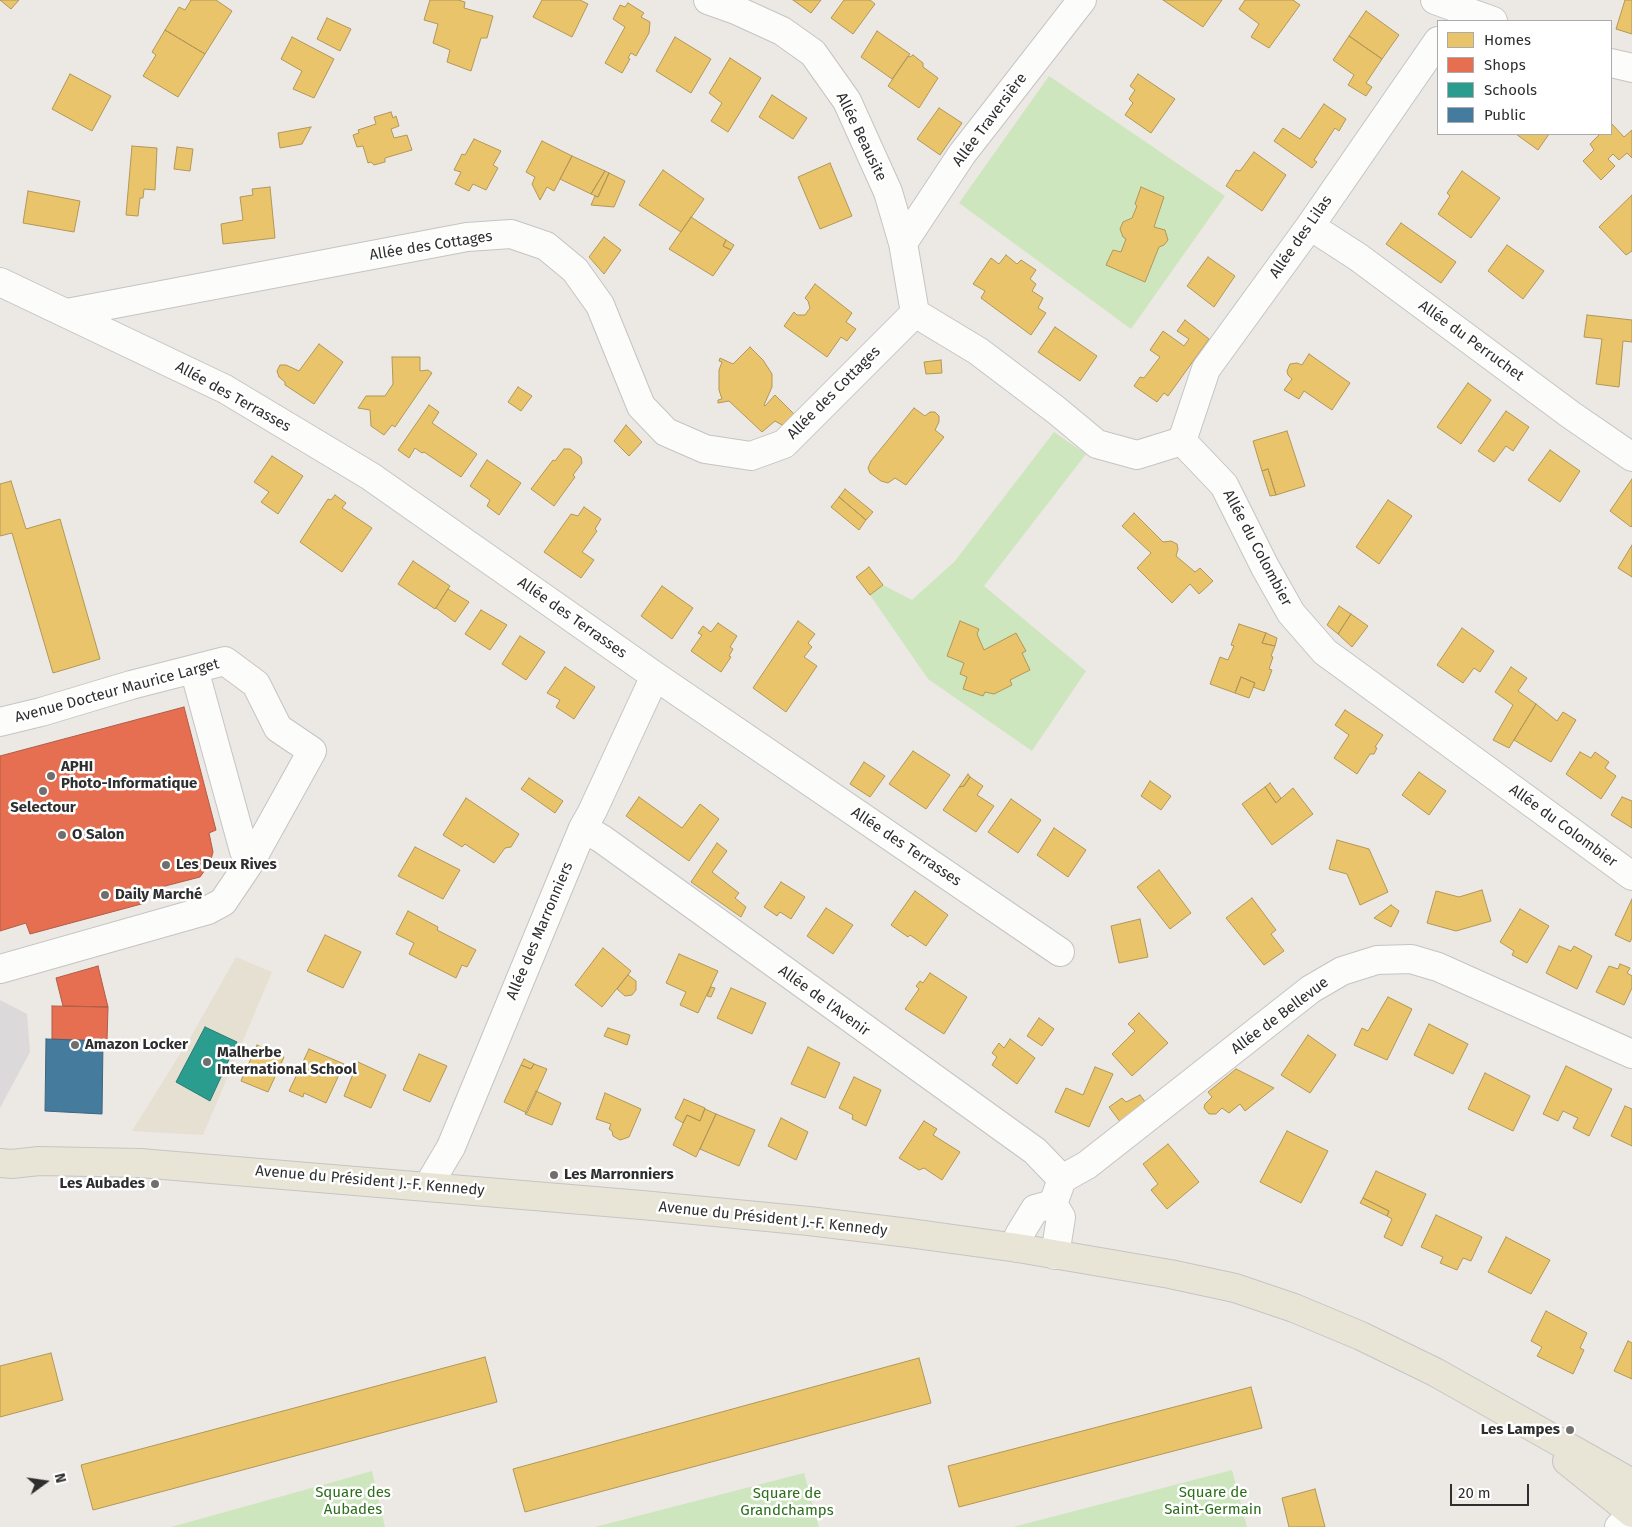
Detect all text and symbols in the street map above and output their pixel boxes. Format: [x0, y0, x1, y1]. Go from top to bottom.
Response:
legend [1437, 20, 1612, 135]
text: Homes [1484, 31, 1531, 49]
text: Shops [1484, 56, 1526, 74]
street label: Allée Traversière [949, 70, 1031, 170]
text: Schools [1484, 81, 1537, 99]
street label: Allée Beausite [832, 90, 890, 184]
text: Public [1484, 106, 1526, 124]
street label: Allée des Lilas [1266, 192, 1336, 282]
street label: Allée des Cottages [368, 227, 494, 265]
street label: Allée du Perruchet [1415, 297, 1527, 385]
street label: Allée des Cottages [784, 343, 884, 443]
street label: Allée des Terrasses [172, 358, 294, 436]
street label: Allée du Colombier [1219, 487, 1295, 609]
street label: Allée des Terrasses [514, 574, 630, 662]
street label: Avenue Docteur Maurice Larget [13, 655, 221, 727]
place label: APHI Photo-Informatique [61, 758, 197, 793]
marker: APHI Photo-Informatique [45, 770, 57, 782]
street label: Allée du Colombier [1505, 781, 1621, 871]
marker: Selectour [37, 785, 49, 797]
place label: Selectour [10, 799, 76, 817]
street label: Allée des Terrasses [848, 803, 964, 891]
place label: O Salon [72, 826, 124, 844]
marker: O Salon [56, 829, 68, 841]
place label: Les Deux Rives [176, 856, 277, 874]
marker: Les Deux Rives [160, 859, 172, 871]
street label: Allée des Marronniers [503, 859, 577, 1003]
place label: Daily Marché [115, 886, 202, 904]
marker: Daily Marché [99, 889, 111, 901]
street label: Allée de l'Avenir [775, 962, 873, 1040]
street label: Allée de Bellevue [1228, 974, 1332, 1058]
place label: Amazon Locker [85, 1036, 188, 1054]
marker: Amazon Locker [69, 1039, 81, 1051]
place label: Malherbe International School [217, 1044, 357, 1079]
marker: Malherbe International School [201, 1056, 213, 1068]
street label: Avenue du Président J.-F. Kennedy [255, 1162, 485, 1200]
place label: Les Marronniers [564, 1166, 674, 1184]
marker: Les Marronniers [548, 1169, 560, 1181]
place label: Les Aubades [60, 1175, 145, 1193]
marker: Les Aubades [149, 1178, 161, 1190]
street label: Avenue du Président J.-F. Kennedy [658, 1198, 888, 1240]
place label: Les Lampes [1481, 1421, 1560, 1439]
marker: Les Lampes [1564, 1424, 1576, 1436]
north arrow [20, 1457, 70, 1507]
text: N [51, 1472, 69, 1485]
scale bar [1452, 1474, 1531, 1506]
park label: Square des Aubades [315, 1484, 391, 1519]
park label: Square de Saint-Germain [1164, 1484, 1262, 1519]
text: 20 m [1458, 1484, 1491, 1502]
park label: Square de Grandchamps [740, 1485, 834, 1520]

